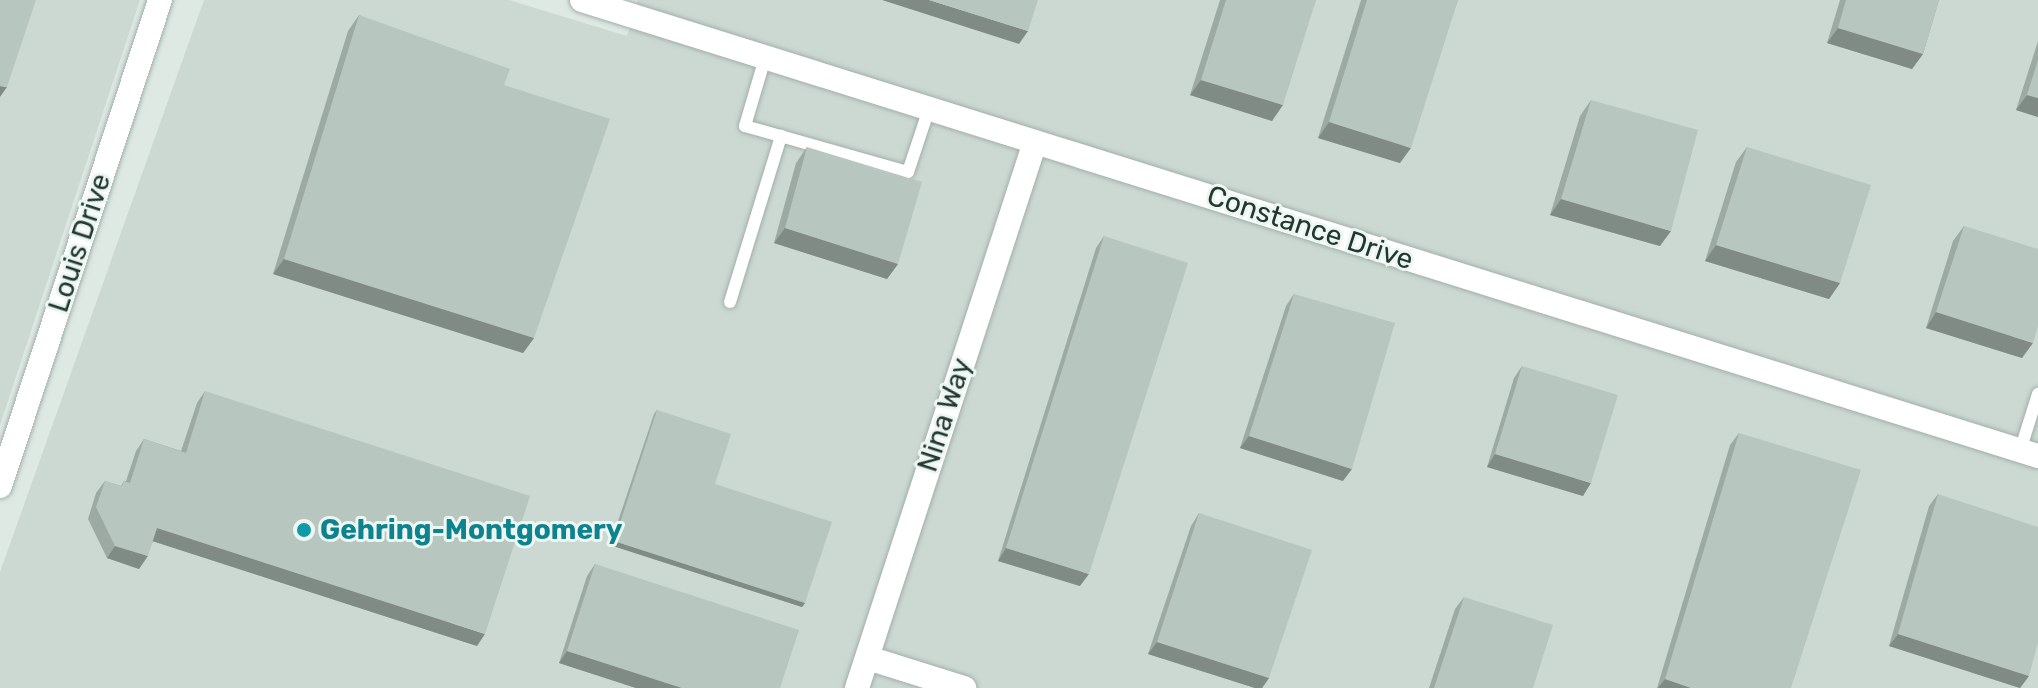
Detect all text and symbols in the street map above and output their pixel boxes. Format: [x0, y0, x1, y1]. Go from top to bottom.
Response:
street label: Louis Drive [42, 169, 118, 317]
street label: Constance Drive [1203, 179, 1417, 277]
street label: Nina Way [911, 354, 979, 476]
place label: Gehring-Montgomery [320, 513, 623, 547]
marker: Gehring-Montgomery [295, 521, 313, 539]

